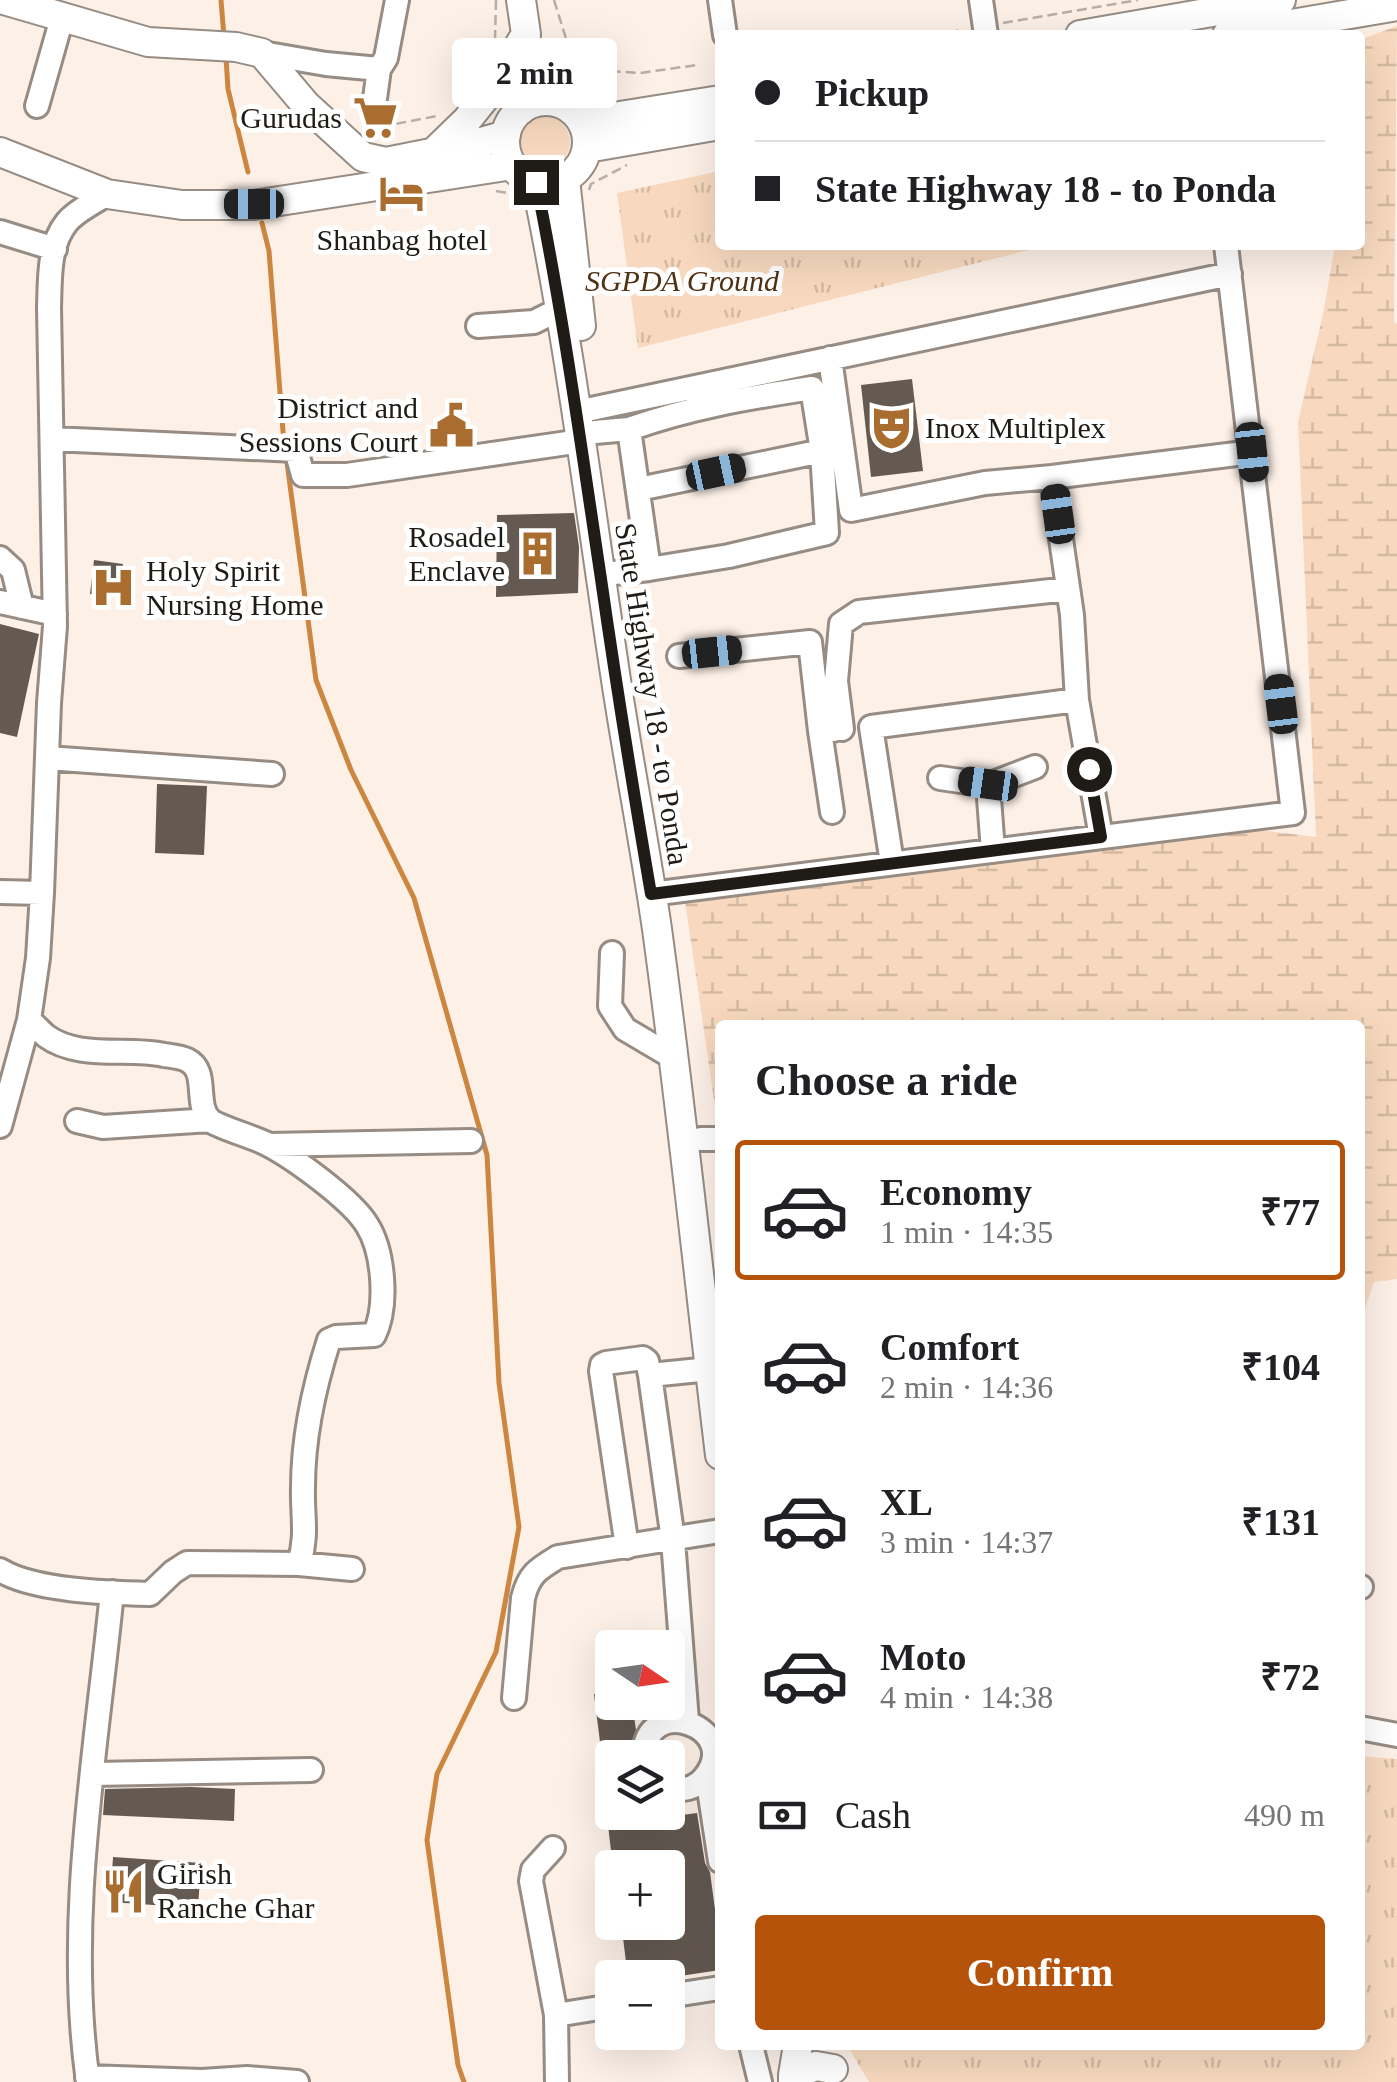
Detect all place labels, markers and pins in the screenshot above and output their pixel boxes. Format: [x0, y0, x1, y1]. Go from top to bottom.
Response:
supermarket icon: Gurudas [351, 94, 399, 142]
place label: Gurudas [240, 101, 342, 134]
hotel icon: Shanbag hotel [378, 169, 426, 217]
place label: Shanbag hotel [317, 223, 487, 256]
place label: District and Sessions Court [239, 391, 419, 458]
public building icon: District and Sessions Court [427, 401, 475, 449]
theatre icon: Inox Multiplex [868, 404, 916, 452]
place label: Inox Multiplex [925, 411, 1106, 444]
place label: Rosadel Enclave [408, 520, 505, 587]
building icon: Rosadel Enclave [514, 530, 562, 578]
place label: Holy Spirit Nursing Home [146, 554, 323, 621]
hospital icon: Holy Spirit Nursing Home [89, 564, 137, 612]
place label: Girish Ranche Ghar [157, 1857, 314, 1924]
restaurant icon: Girish Ranche Ghar [100, 1867, 148, 1915]

